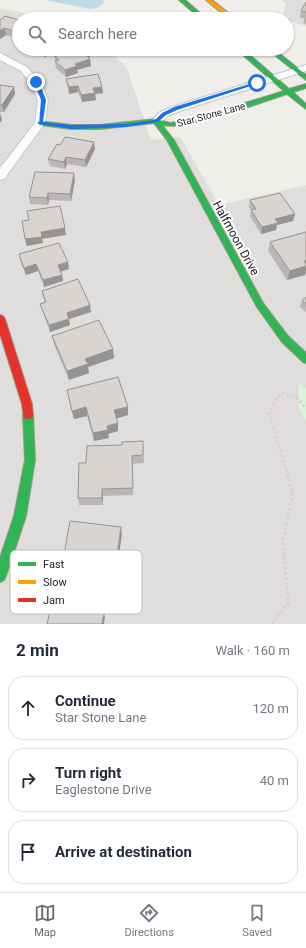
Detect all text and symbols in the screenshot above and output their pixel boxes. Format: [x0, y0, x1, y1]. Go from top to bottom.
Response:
search box [12, 12, 294, 56]
icon: search [26, 23, 48, 45]
text: Search here [58, 25, 137, 43]
route end [27, 73, 45, 91]
route start [248, 74, 266, 92]
street label: Star Stone Lane [176, 100, 247, 129]
street label: Halfmoon Drive [210, 198, 262, 278]
legend [10, 550, 142, 614]
text: Fast [43, 558, 65, 571]
text: Slow [43, 576, 67, 589]
text: Jam [43, 594, 65, 607]
text: 2 min [16, 640, 59, 660]
text: Walk · 160 m [215, 643, 290, 658]
text: Continue [55, 692, 116, 710]
icon: ahead [17, 697, 39, 719]
text: 120 m [252, 701, 289, 716]
text: Star Stone Lane [55, 710, 146, 725]
text: Turn right [55, 764, 121, 782]
icon: right [17, 769, 39, 791]
text: 40 m [260, 773, 289, 788]
text: Eaglestone Drive [55, 782, 152, 797]
icon: arrive [17, 841, 39, 863]
text: Arrive at destination [55, 843, 192, 861]
tab: Map [34, 902, 56, 939]
tab: Directions [124, 902, 174, 939]
tab: Saved [242, 902, 272, 939]

